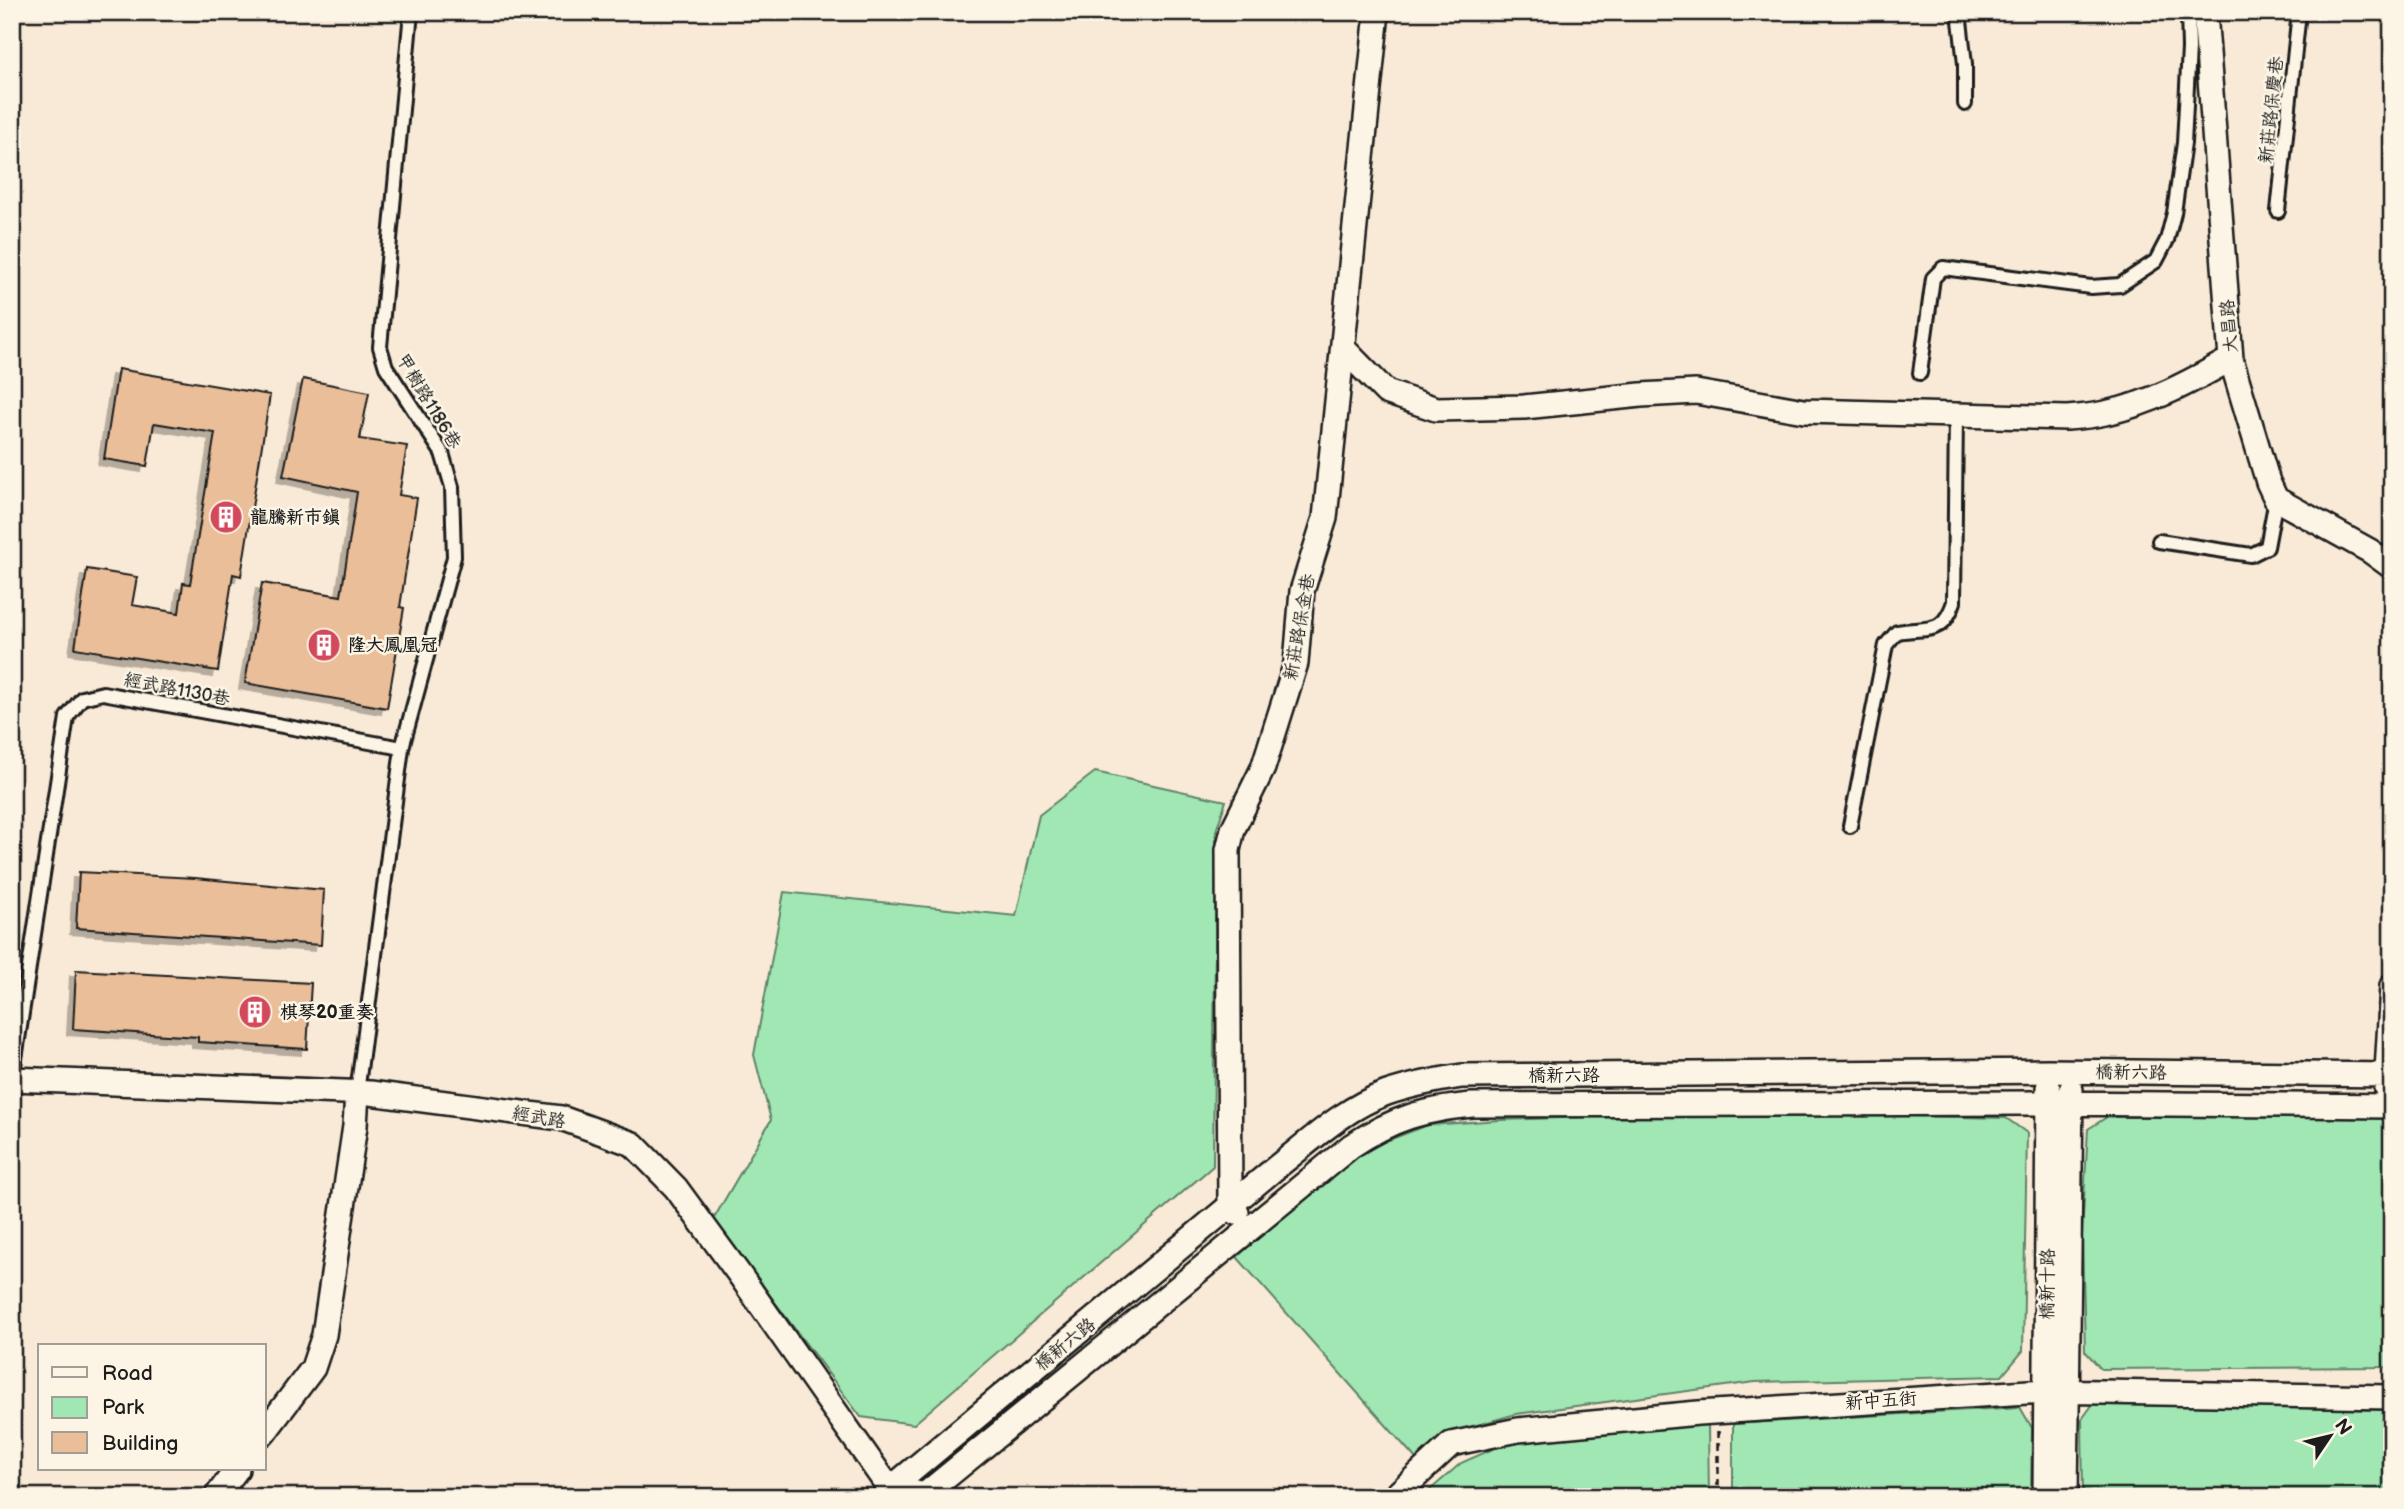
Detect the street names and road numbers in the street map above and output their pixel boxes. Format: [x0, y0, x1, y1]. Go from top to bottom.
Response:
street label: 新莊路保慶巷 [2255, 55, 2287, 165]
street label: 大昌路 [2216, 298, 2242, 354]
street label: 甲樹路1186巷 [392, 350, 466, 452]
street label: 新莊路保金巷 [1279, 572, 1319, 682]
street label: 經武路1130巷 [122, 668, 232, 710]
street label: 橋新六路 [2095, 1061, 2167, 1083]
street label: 橋新六路 [1528, 1065, 1600, 1086]
street label: 經武路 [511, 1102, 567, 1132]
street label: 橋新十路 [2036, 1248, 2058, 1320]
street label: 橋新六路 [1030, 1313, 1100, 1375]
street label: 新中五街 [1844, 1388, 1918, 1414]

